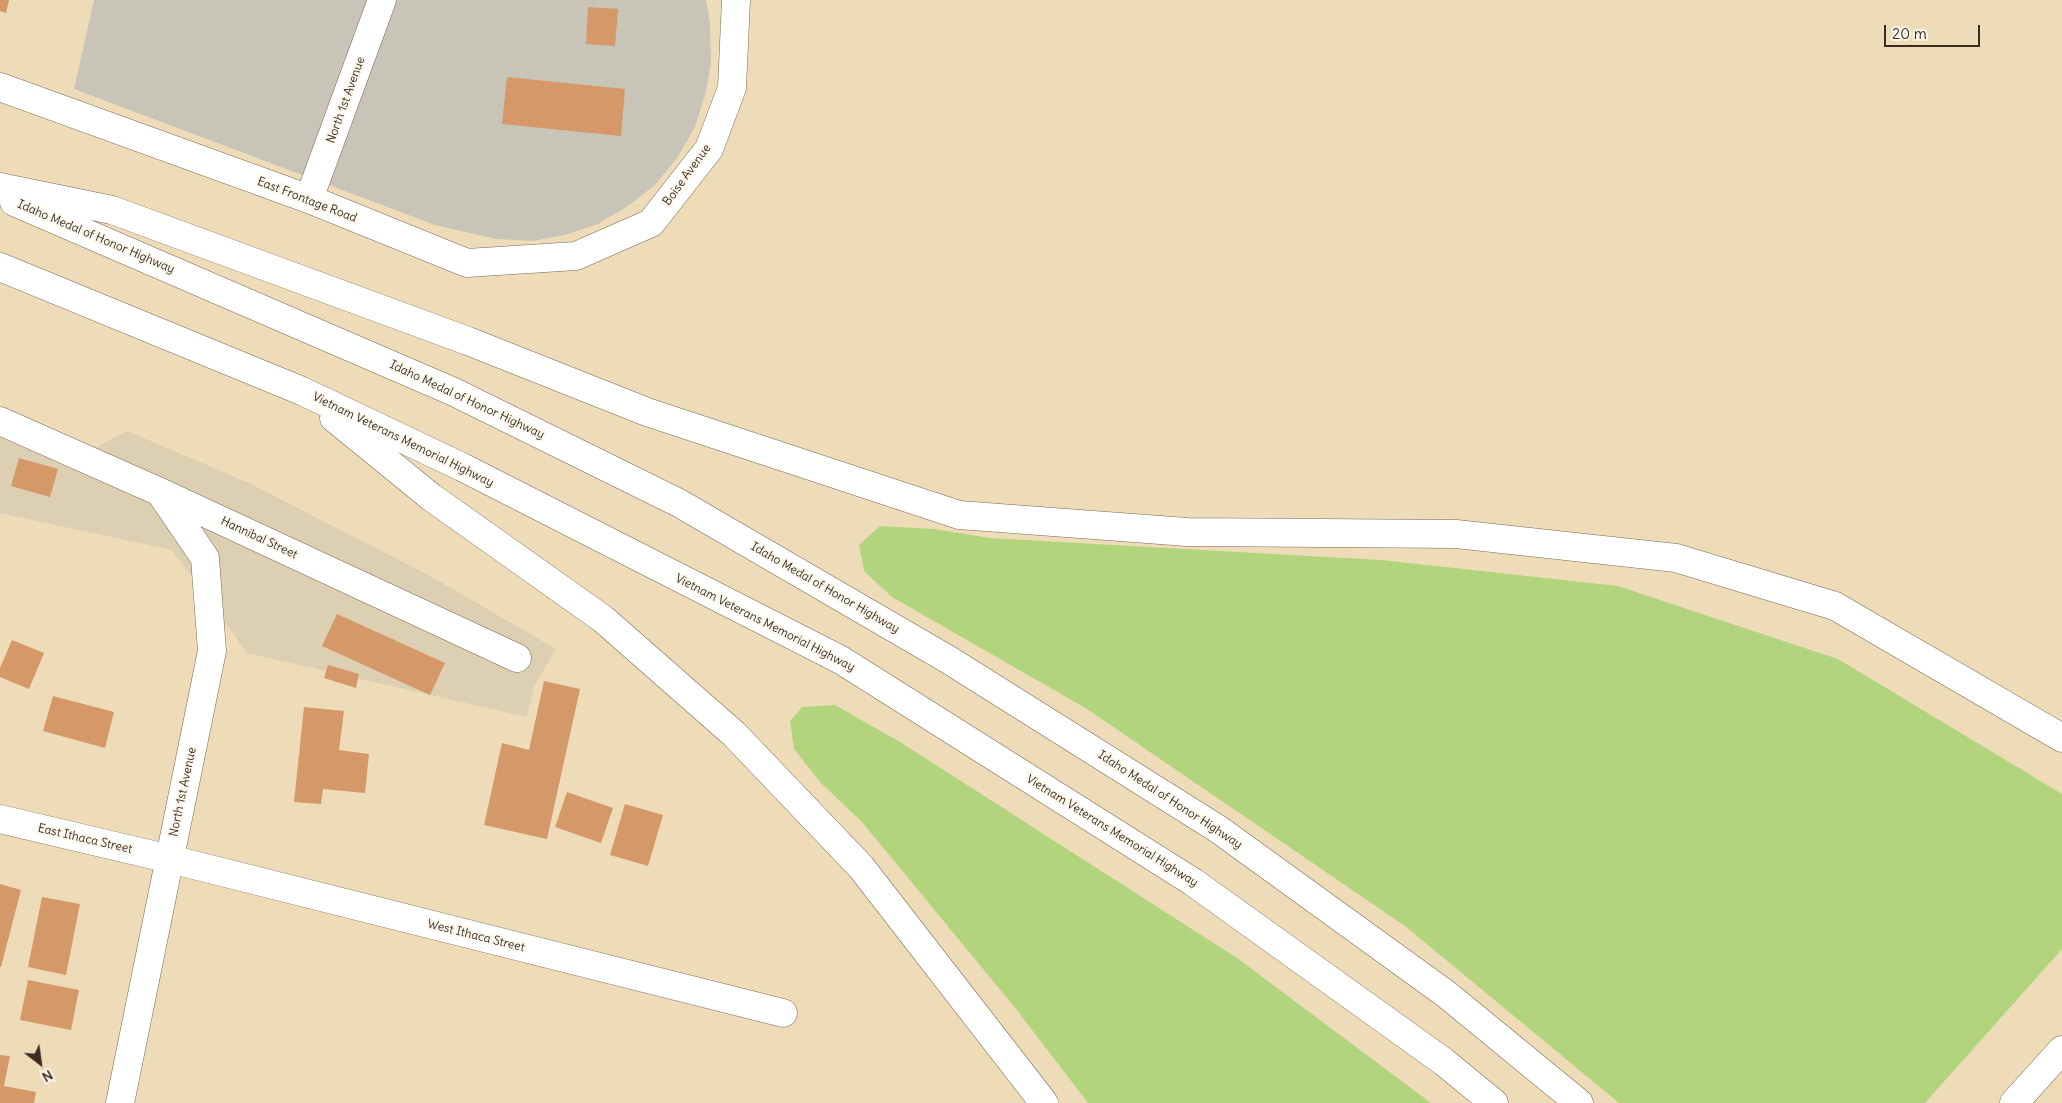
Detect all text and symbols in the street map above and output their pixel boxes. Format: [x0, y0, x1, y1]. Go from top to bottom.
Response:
scale bar [1887, 15, 1983, 47]
text: 20 m [1892, 24, 1927, 43]
street label: North 1st Avenue [324, 55, 368, 145]
street label: Boise Avenue [660, 142, 714, 208]
street label: East Frontage Road [255, 174, 359, 226]
street label: Idaho Medal of Honor Highway [15, 197, 177, 277]
street label: Idaho Medal of Honor Highway [387, 358, 547, 442]
street label: Vietnam Veterans Memorial Highway [310, 390, 496, 490]
street label: Hannibal Street [218, 514, 300, 562]
street label: Idaho Medal of Honor Highway [748, 539, 902, 637]
street label: Vietnam Veterans Memorial Highway [673, 571, 857, 675]
street label: North 1st Avenue [166, 746, 200, 838]
street label: Idaho Medal of Honor Highway [1095, 748, 1245, 852]
street label: Vietnam Veterans Memorial Highway [1023, 772, 1201, 890]
street label: East Ithaca Street [36, 821, 134, 857]
street label: West Ithaca Street [426, 917, 526, 955]
north arrow [15, 1038, 65, 1088]
text: N [39, 1066, 56, 1086]

